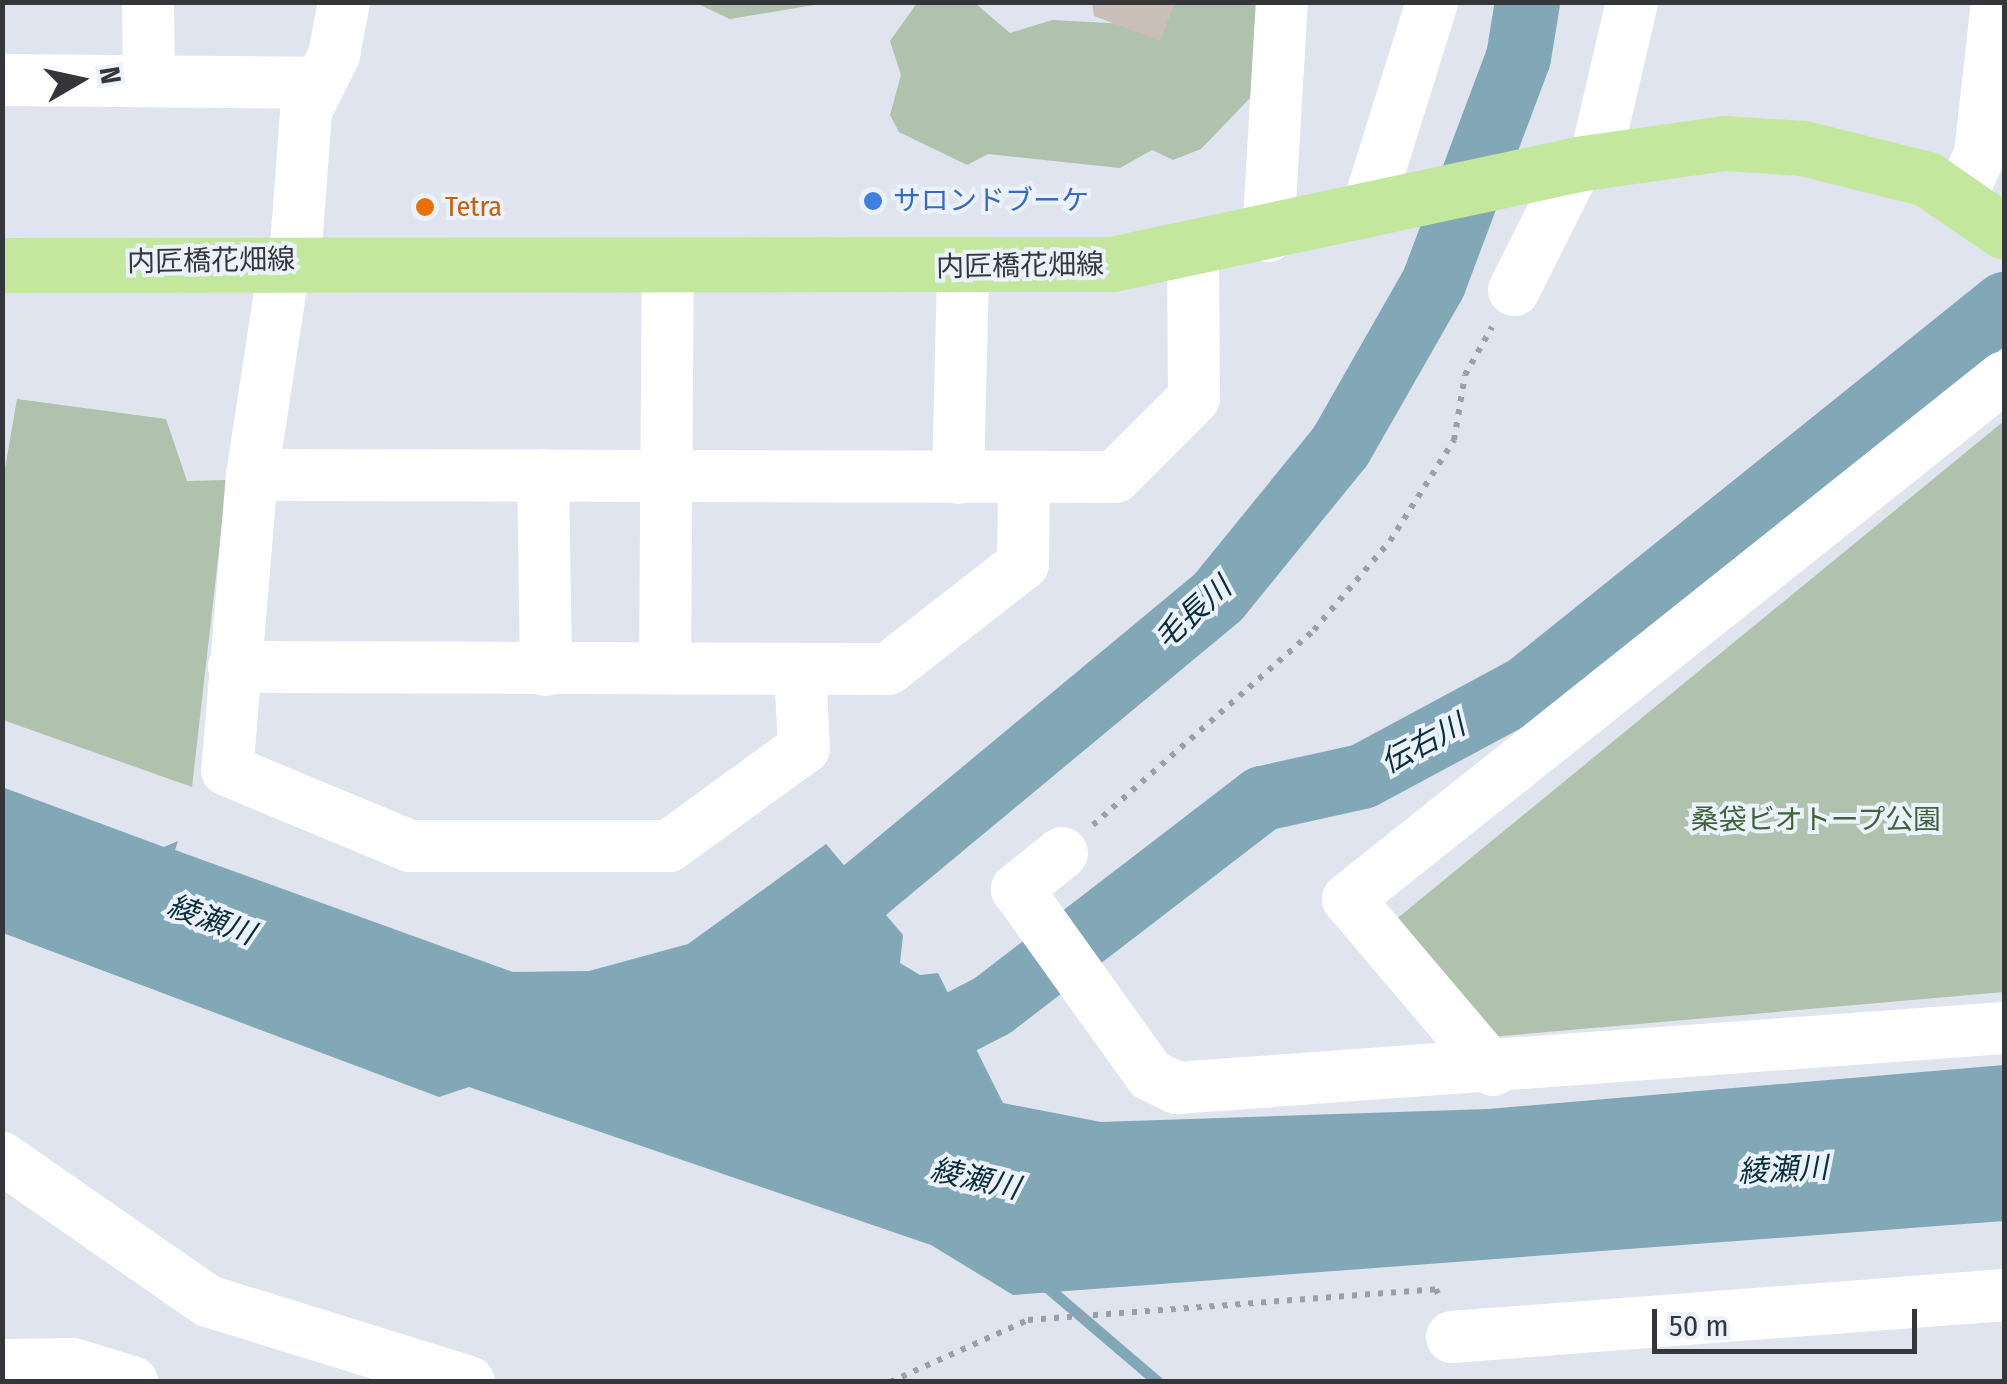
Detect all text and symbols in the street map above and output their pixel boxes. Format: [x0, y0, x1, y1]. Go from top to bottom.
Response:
north arrow [30, 30, 130, 130]
text: N [93, 64, 128, 86]
place label: サロンドブーケ [893, 184, 1089, 218]
place label: Tetra [445, 190, 502, 224]
marker: サロンドブーケ [862, 190, 884, 212]
marker: Tetra [414, 196, 436, 218]
street label: 内匠橋花畑線 [127, 243, 295, 279]
street label: 内匠橋花畑線 [936, 248, 1104, 284]
water label: 毛長川 [1148, 570, 1238, 656]
water label: 伝右川 [1375, 707, 1471, 781]
park label: 桑袋ビオトープ公園 [1690, 803, 1942, 837]
water label: 綾瀬川 [163, 888, 259, 952]
water label: 綾瀬川 [1737, 1150, 1829, 1190]
water label: 綾瀬川 [927, 1151, 1023, 1207]
scale bar [1657, 1289, 1922, 1351]
text: 50 m [1669, 1308, 1729, 1344]

